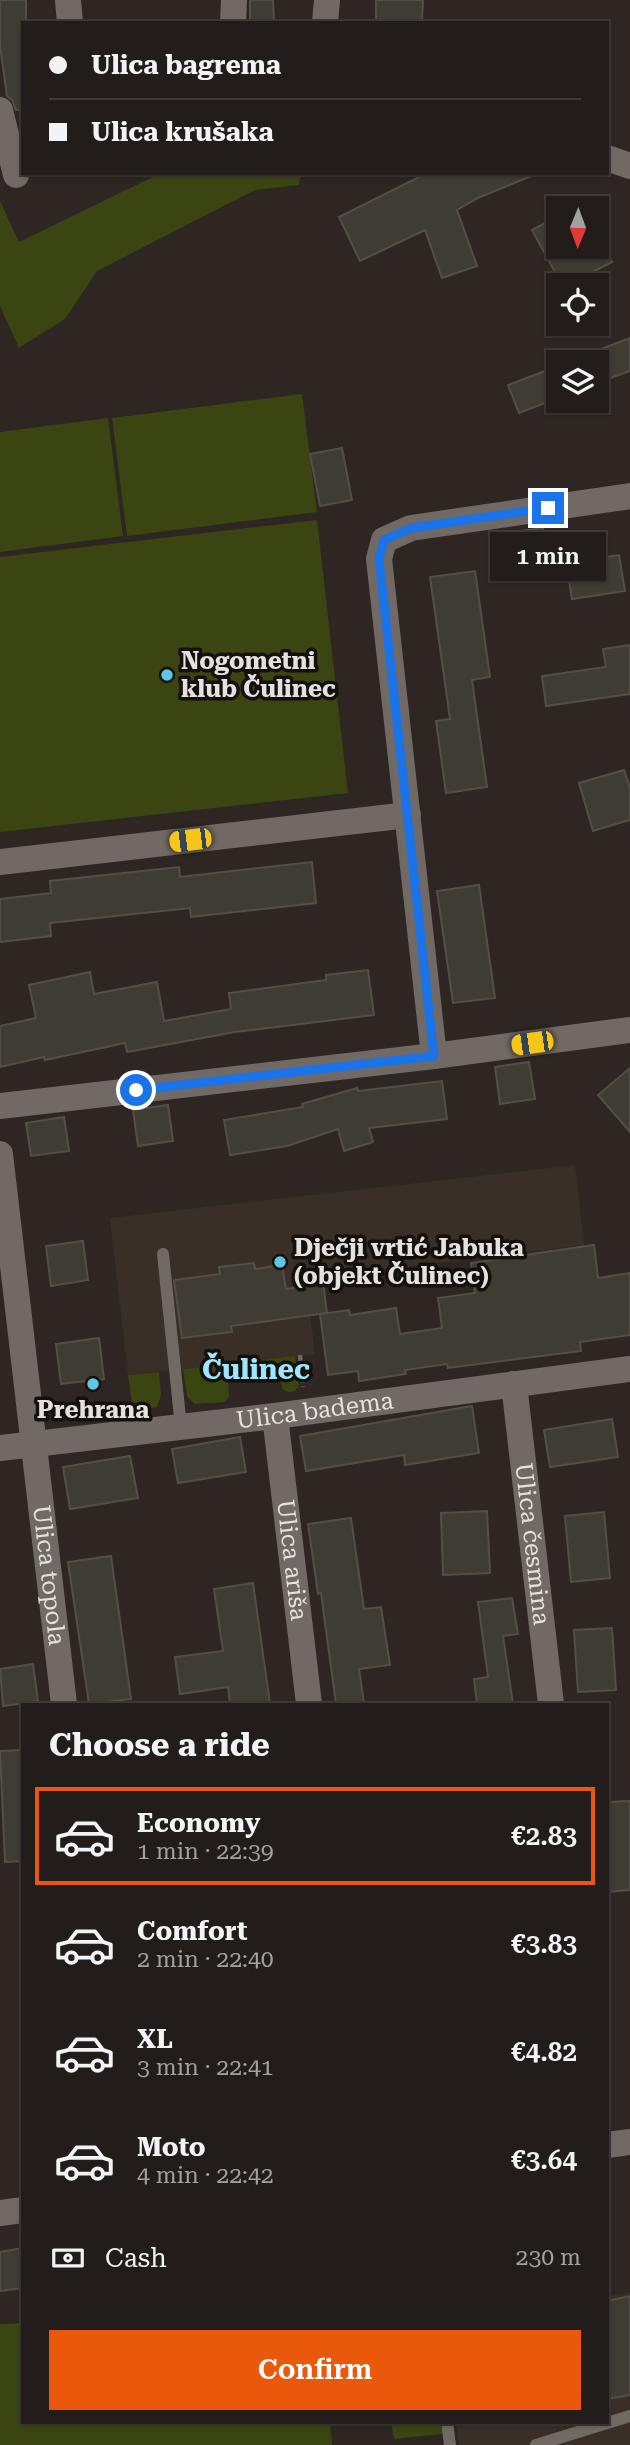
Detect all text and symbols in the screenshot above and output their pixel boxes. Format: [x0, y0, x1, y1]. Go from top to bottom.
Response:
text: Ulica bagrema [91, 50, 281, 80]
text: Ulica krušaka [91, 117, 274, 147]
north arrow [546, 196, 609, 259]
map controls [546, 196, 609, 413]
button: locate [546, 273, 609, 336]
button: layers [546, 350, 609, 413]
route end [532, 492, 564, 524]
callout: 1 min [490, 532, 606, 582]
text: 1 min [516, 543, 580, 570]
place label: Nogometni klub Čulinec [181, 647, 336, 703]
marker: Nogometni klub Čulinec [159, 667, 175, 683]
car [168, 827, 213, 853]
car [510, 1030, 555, 1056]
route start [120, 1074, 152, 1106]
place label: Dječji vrtić Jabuka (objekt Čulinec) [294, 1234, 524, 1290]
marker: Dječji vrtić Jabuka (objekt Čulinec) [272, 1254, 288, 1270]
district label: Čulinec [202, 1352, 310, 1386]
marker: Prehrana [85, 1376, 101, 1392]
street label: Ulica badema [235, 1386, 395, 1434]
place label: Prehrana [37, 1396, 149, 1424]
street label: Ulica česmina [509, 1461, 556, 1627]
street label: Ulica ariša [271, 1498, 313, 1622]
street label: Ulica topola [27, 1503, 71, 1647]
text: Choose a ride [49, 1726, 270, 1764]
icon: car [53, 1805, 116, 1868]
text: Economy [137, 1808, 260, 1838]
text: €2.83 [511, 1821, 577, 1851]
text: 1 min · 22:39 [137, 1838, 274, 1865]
icon: car [53, 1913, 116, 1976]
text: Comfort [137, 1916, 247, 1946]
text: €3.83 [511, 1929, 577, 1959]
text: 2 min · 22:40 [137, 1946, 274, 1973]
icon: car [53, 2021, 116, 2084]
text: XL [137, 2024, 173, 2054]
text: €4.82 [511, 2037, 577, 2067]
text: 3 min · 22:41 [137, 2054, 274, 2081]
icon: car [53, 2129, 116, 2192]
text: Moto [137, 2132, 206, 2162]
text: €3.64 [511, 2145, 577, 2175]
text: 4 min · 22:42 [137, 2162, 274, 2189]
icon: cash [49, 2239, 87, 2277]
text: Cash [105, 2243, 167, 2273]
text: 230 m [516, 2244, 581, 2271]
button: Confirm [49, 2330, 581, 2410]

